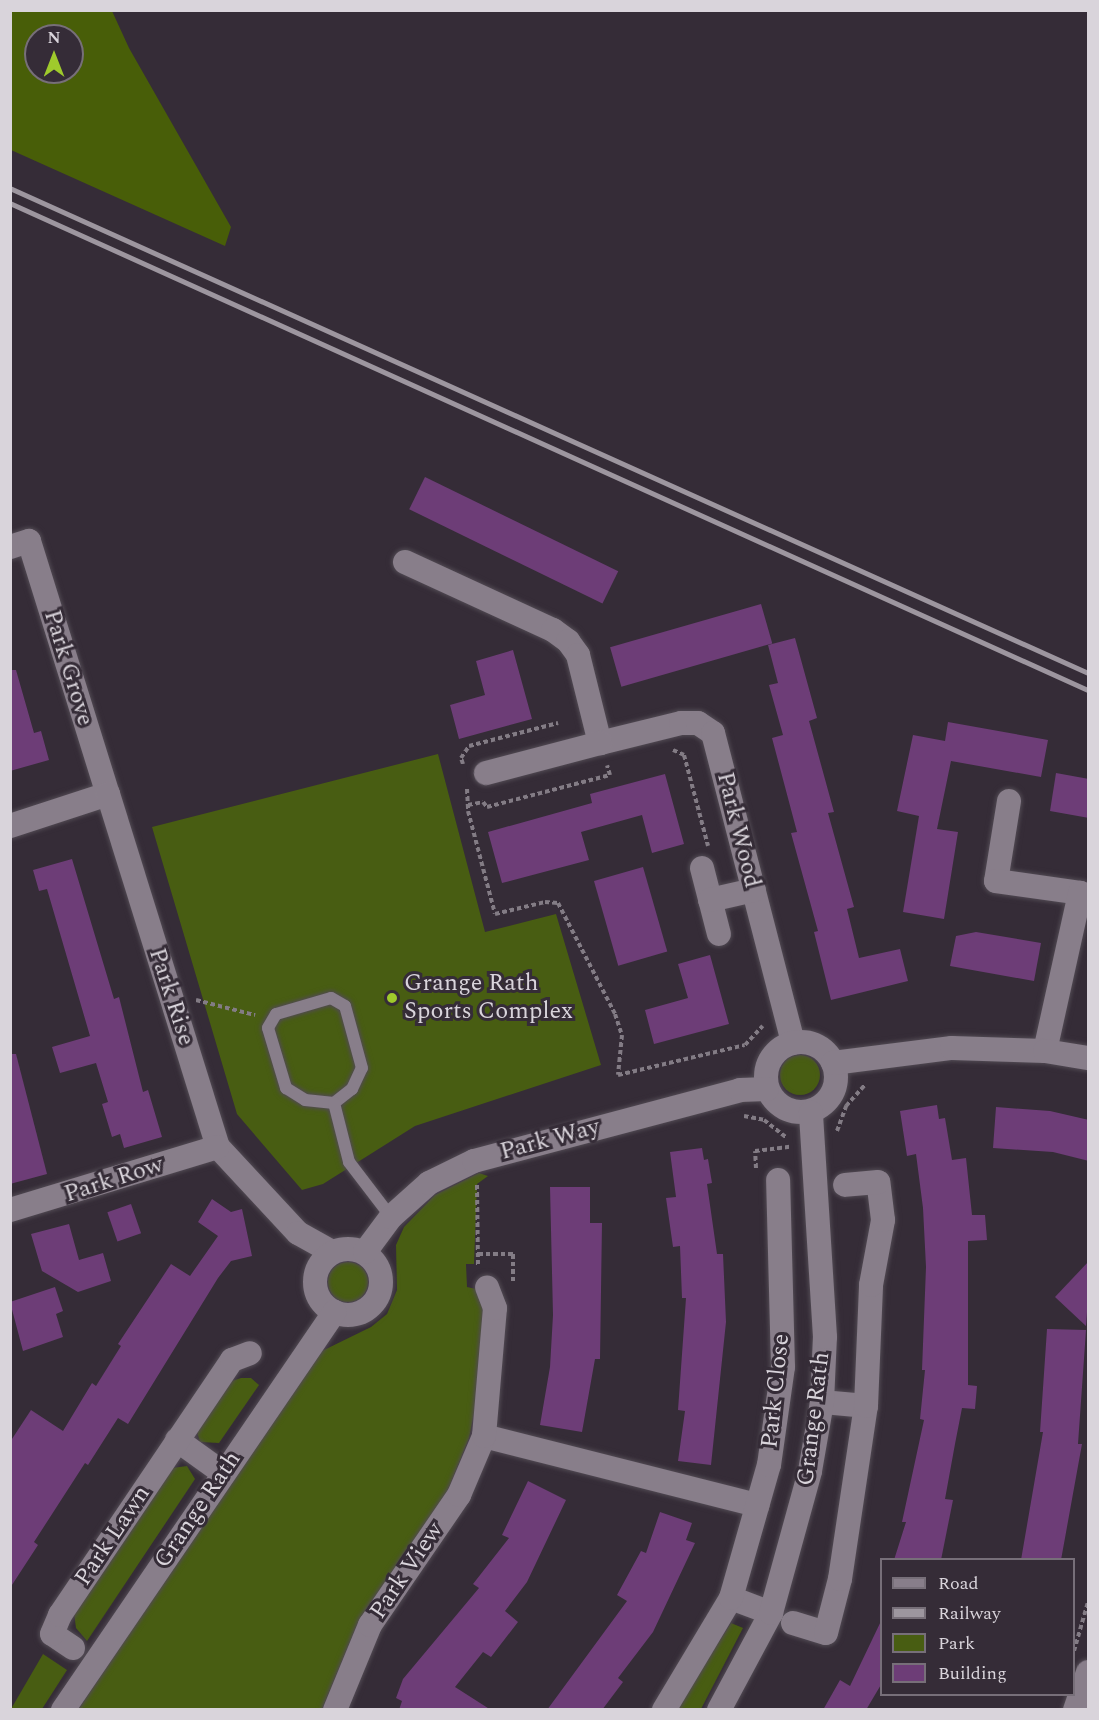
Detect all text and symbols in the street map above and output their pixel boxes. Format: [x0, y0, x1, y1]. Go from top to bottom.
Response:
north arrow [24, 24, 84, 84]
text: N [47, 26, 61, 50]
street label: Park Grove [37, 607, 99, 729]
street label: Park Wood [710, 769, 766, 891]
street label: Park Rise [142, 945, 200, 1049]
place label: Grange Rath Sports Complex [404, 970, 573, 1026]
marker: Grange Rath Sports Complex [385, 991, 399, 1005]
street label: Park Way [497, 1113, 603, 1167]
street label: Park Row [61, 1150, 167, 1210]
street label: Park Close [756, 1332, 796, 1450]
street label: Grange Rath [792, 1350, 836, 1488]
street label: Grange Rath [148, 1446, 248, 1574]
street label: Park Lawn [69, 1481, 157, 1591]
street label: Park View [364, 1517, 450, 1625]
legend [880, 1558, 1075, 1696]
text: Road [938, 1570, 979, 1597]
text: Railway [938, 1600, 1001, 1627]
text: Park [938, 1630, 975, 1657]
text: Building [938, 1660, 1007, 1687]

